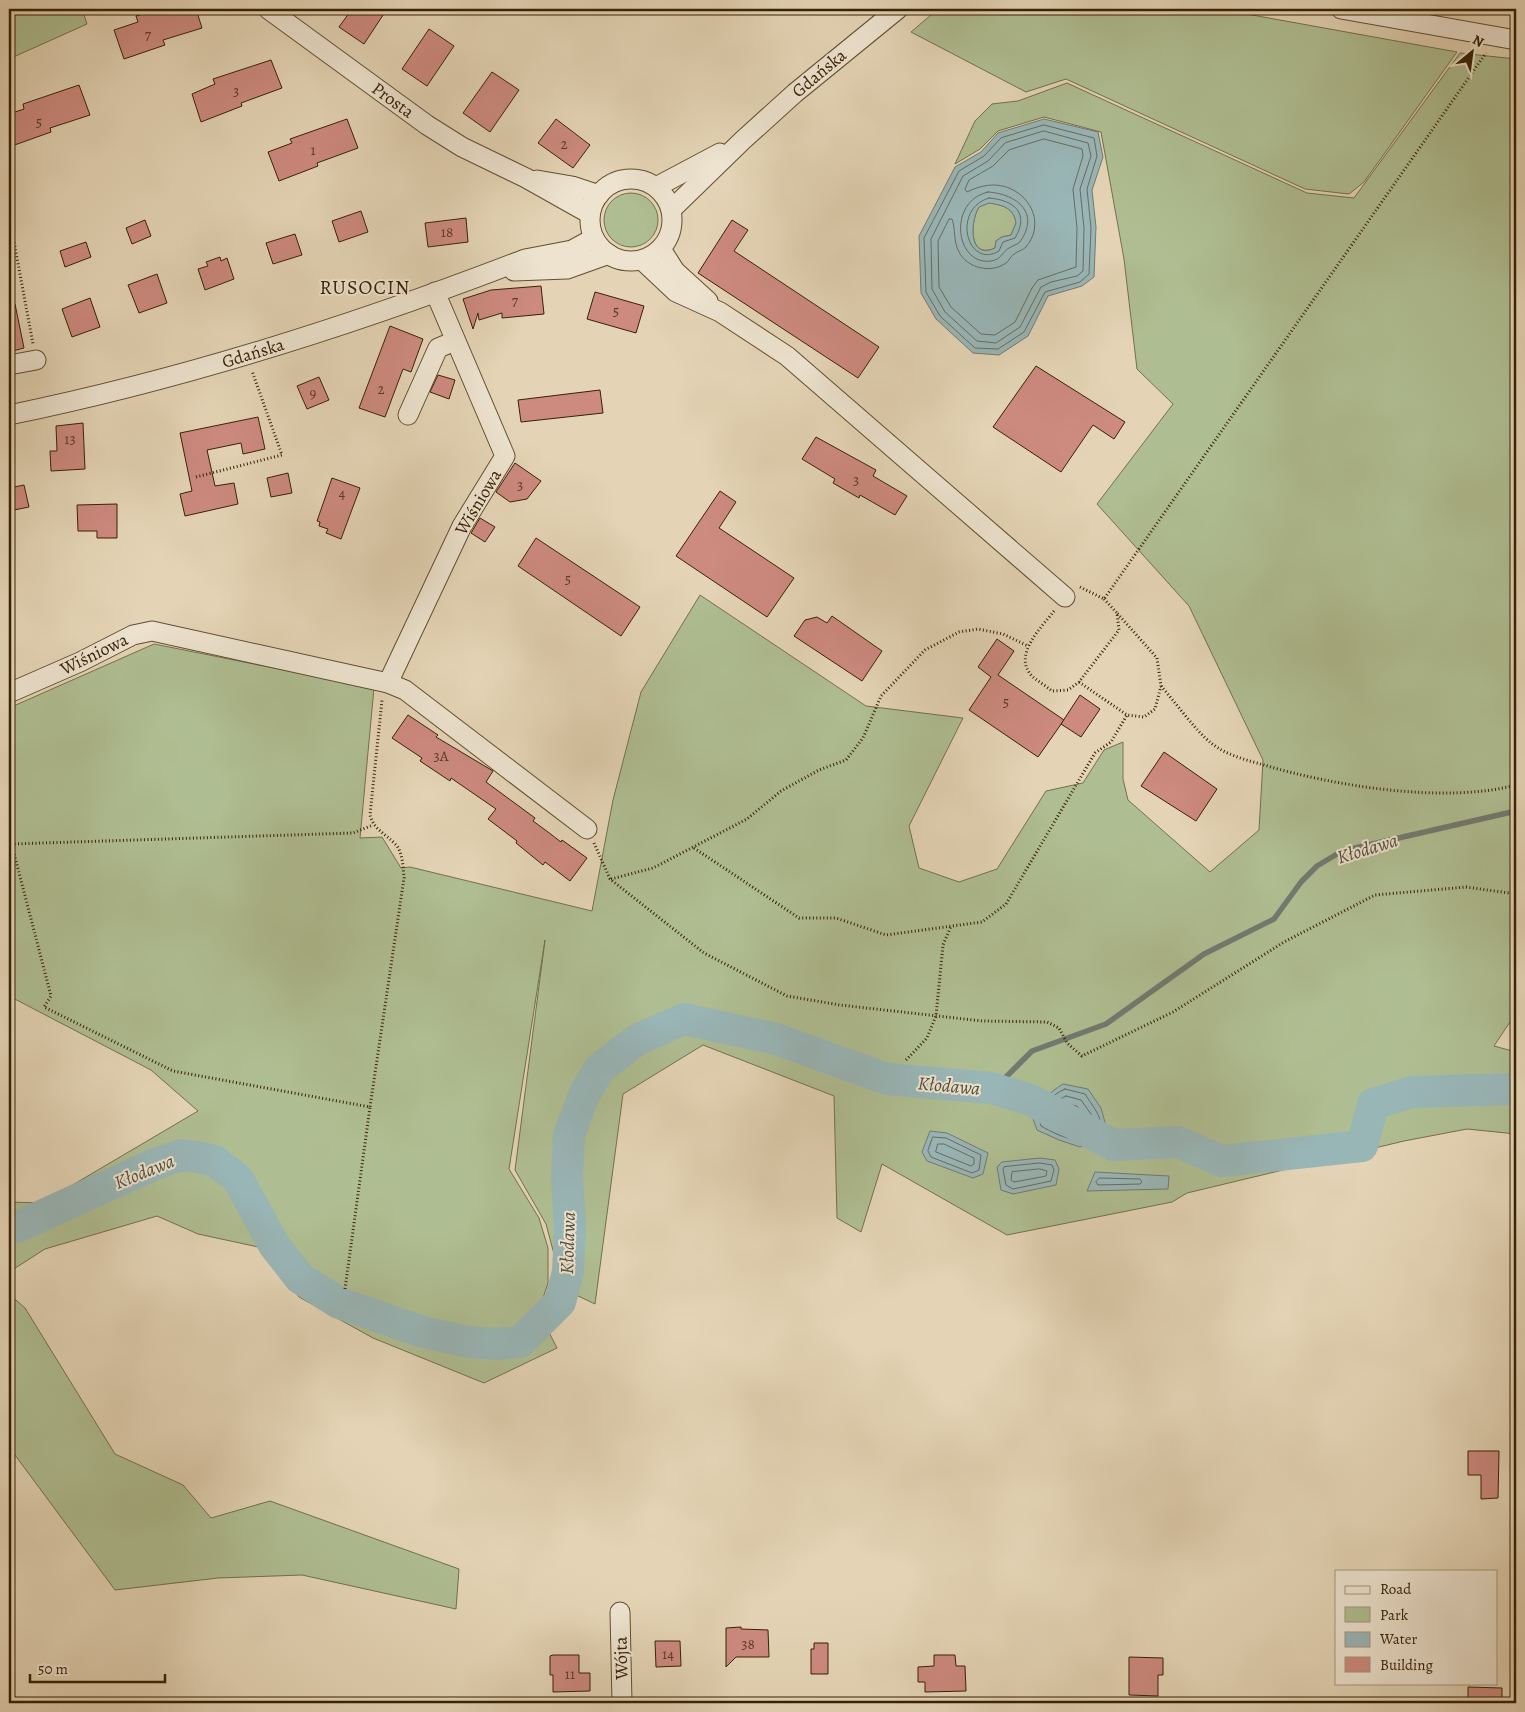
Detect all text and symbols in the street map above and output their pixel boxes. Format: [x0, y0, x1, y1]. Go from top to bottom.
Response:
house number: 7 [145, 25, 152, 45]
north arrow [1448, 28, 1498, 78]
text: N [1469, 30, 1487, 52]
street label: Gdańska [787, 43, 852, 103]
street label: Prosta [367, 76, 420, 124]
house number: 3 [233, 81, 239, 101]
house number: 5 [36, 112, 42, 132]
house number: 2 [560, 134, 568, 154]
house number: 1 [310, 140, 316, 160]
house number: 18 [441, 222, 453, 242]
district label: RUSOCIN [320, 274, 411, 301]
house number: 7 [512, 291, 519, 311]
house number: 5 [613, 301, 619, 321]
street label: Gdańska [219, 332, 288, 374]
house number: 2 [377, 379, 385, 399]
house number: 9 [310, 383, 317, 403]
house number: 13 [64, 429, 76, 449]
street label: Wiśniowa [448, 464, 507, 540]
house number: 3 [853, 470, 859, 490]
house number: 3 [517, 475, 523, 495]
house number: 4 [339, 483, 346, 503]
house number: 5 [565, 569, 571, 589]
street label: Wiśniowa [55, 627, 133, 681]
house number: 5 [1003, 692, 1009, 712]
house number: 3A [433, 746, 449, 766]
water label: Kłodawa [1334, 827, 1401, 871]
water label: Kłodawa [917, 1070, 981, 1102]
water label: Kłodawa [110, 1148, 178, 1196]
water label: Kłodawa [554, 1211, 582, 1275]
legend [1335, 1570, 1498, 1684]
text: Road [1380, 1579, 1412, 1599]
text: Park [1380, 1605, 1409, 1625]
text: Water [1379, 1629, 1417, 1649]
house number: 38 [741, 1634, 755, 1654]
street label: Wójta [609, 1636, 633, 1681]
house number: 14 [662, 1644, 674, 1664]
scale bar [30, 1652, 165, 1684]
text: Building [1380, 1655, 1433, 1675]
text: 50 m [38, 1659, 68, 1679]
house number: 11 [565, 1664, 575, 1684]

